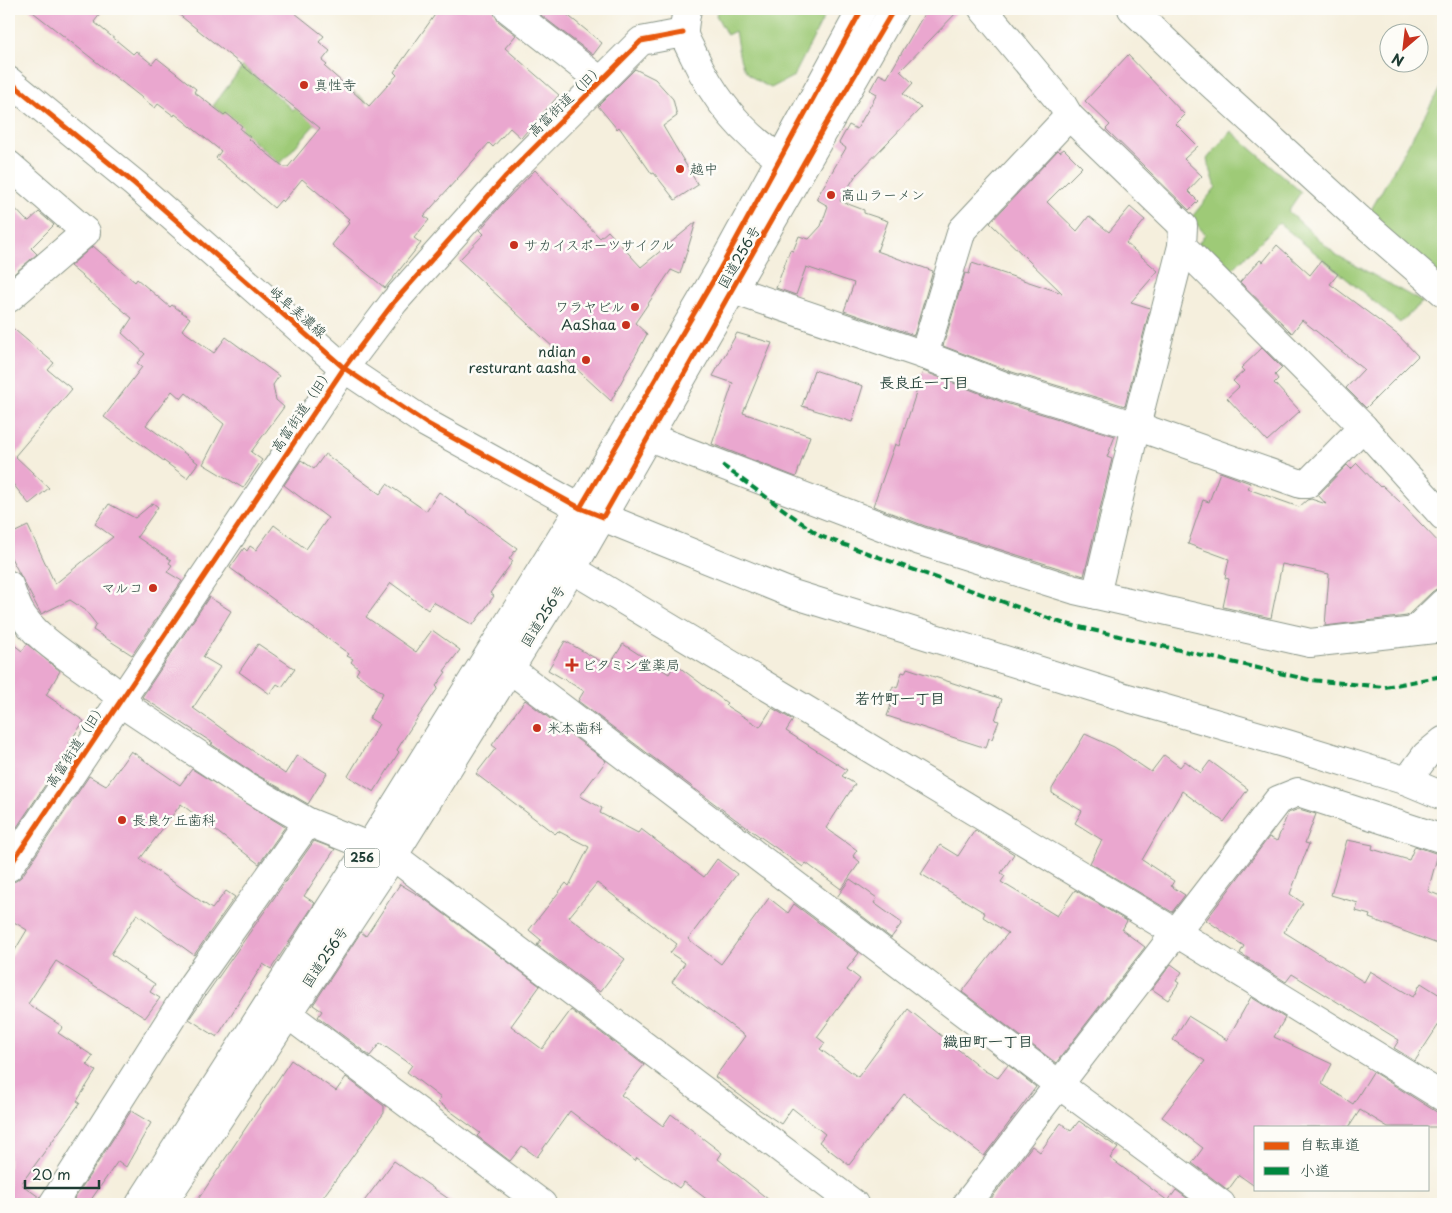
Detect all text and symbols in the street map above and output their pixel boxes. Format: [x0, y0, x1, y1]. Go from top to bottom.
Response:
north arrow [1380, 22, 1430, 72]
text: N [1388, 48, 1407, 72]
street label: 高富街道（旧） [523, 58, 608, 141]
place label: 真性寺 [314, 74, 356, 95]
marker: 真性寺 [298, 79, 310, 91]
place label: 越中 [690, 158, 718, 179]
marker: 越中 [674, 163, 686, 175]
place label: 高山ラーメン [841, 184, 925, 205]
marker: 高山ラーメン [825, 189, 837, 201]
street label: 国道256号 [712, 221, 765, 292]
place label: サカイスポーツサイクル [524, 234, 675, 255]
marker: サカイスポーツサイクル [508, 239, 520, 251]
street label: 岐阜美濃線 [265, 281, 332, 343]
place label: ワラヤビル [555, 296, 625, 317]
marker: ワラヤビル [629, 301, 641, 313]
place label: AaShaa [561, 314, 616, 335]
marker: AaShaa [620, 319, 632, 331]
place label: ndian resturant aasha [468, 341, 577, 378]
marker: ndian resturant aasha [580, 354, 592, 366]
street label: 高富街道（旧） [265, 363, 338, 456]
district label: 長良丘一丁目 [879, 370, 969, 393]
place label: マルコ [101, 577, 143, 598]
street label: 国道256号 [515, 581, 570, 651]
marker: マルコ [147, 582, 159, 594]
place label: ビタミン堂薬局 [582, 654, 680, 675]
marker: ビタミン堂薬局 [566, 659, 578, 671]
district label: 若竹町一丁目 [855, 686, 945, 709]
street label: 高富街道（旧） [40, 698, 111, 792]
place label: 米本歯科 [547, 717, 603, 738]
marker: 米本歯科 [531, 722, 543, 734]
place label: 長良ケ丘歯科 [132, 809, 216, 830]
marker: 長良ケ丘歯科 [116, 814, 128, 826]
road number: 256 [344, 848, 380, 868]
street label: 国道256号 [296, 922, 353, 992]
district label: 織田町一丁目 [943, 1029, 1033, 1052]
legend [1254, 1126, 1430, 1190]
text: 自転車道 [1300, 1132, 1360, 1155]
scale bar [25, 1158, 99, 1190]
text: 小道 [1300, 1158, 1330, 1181]
text: 20 m [32, 1162, 71, 1185]

